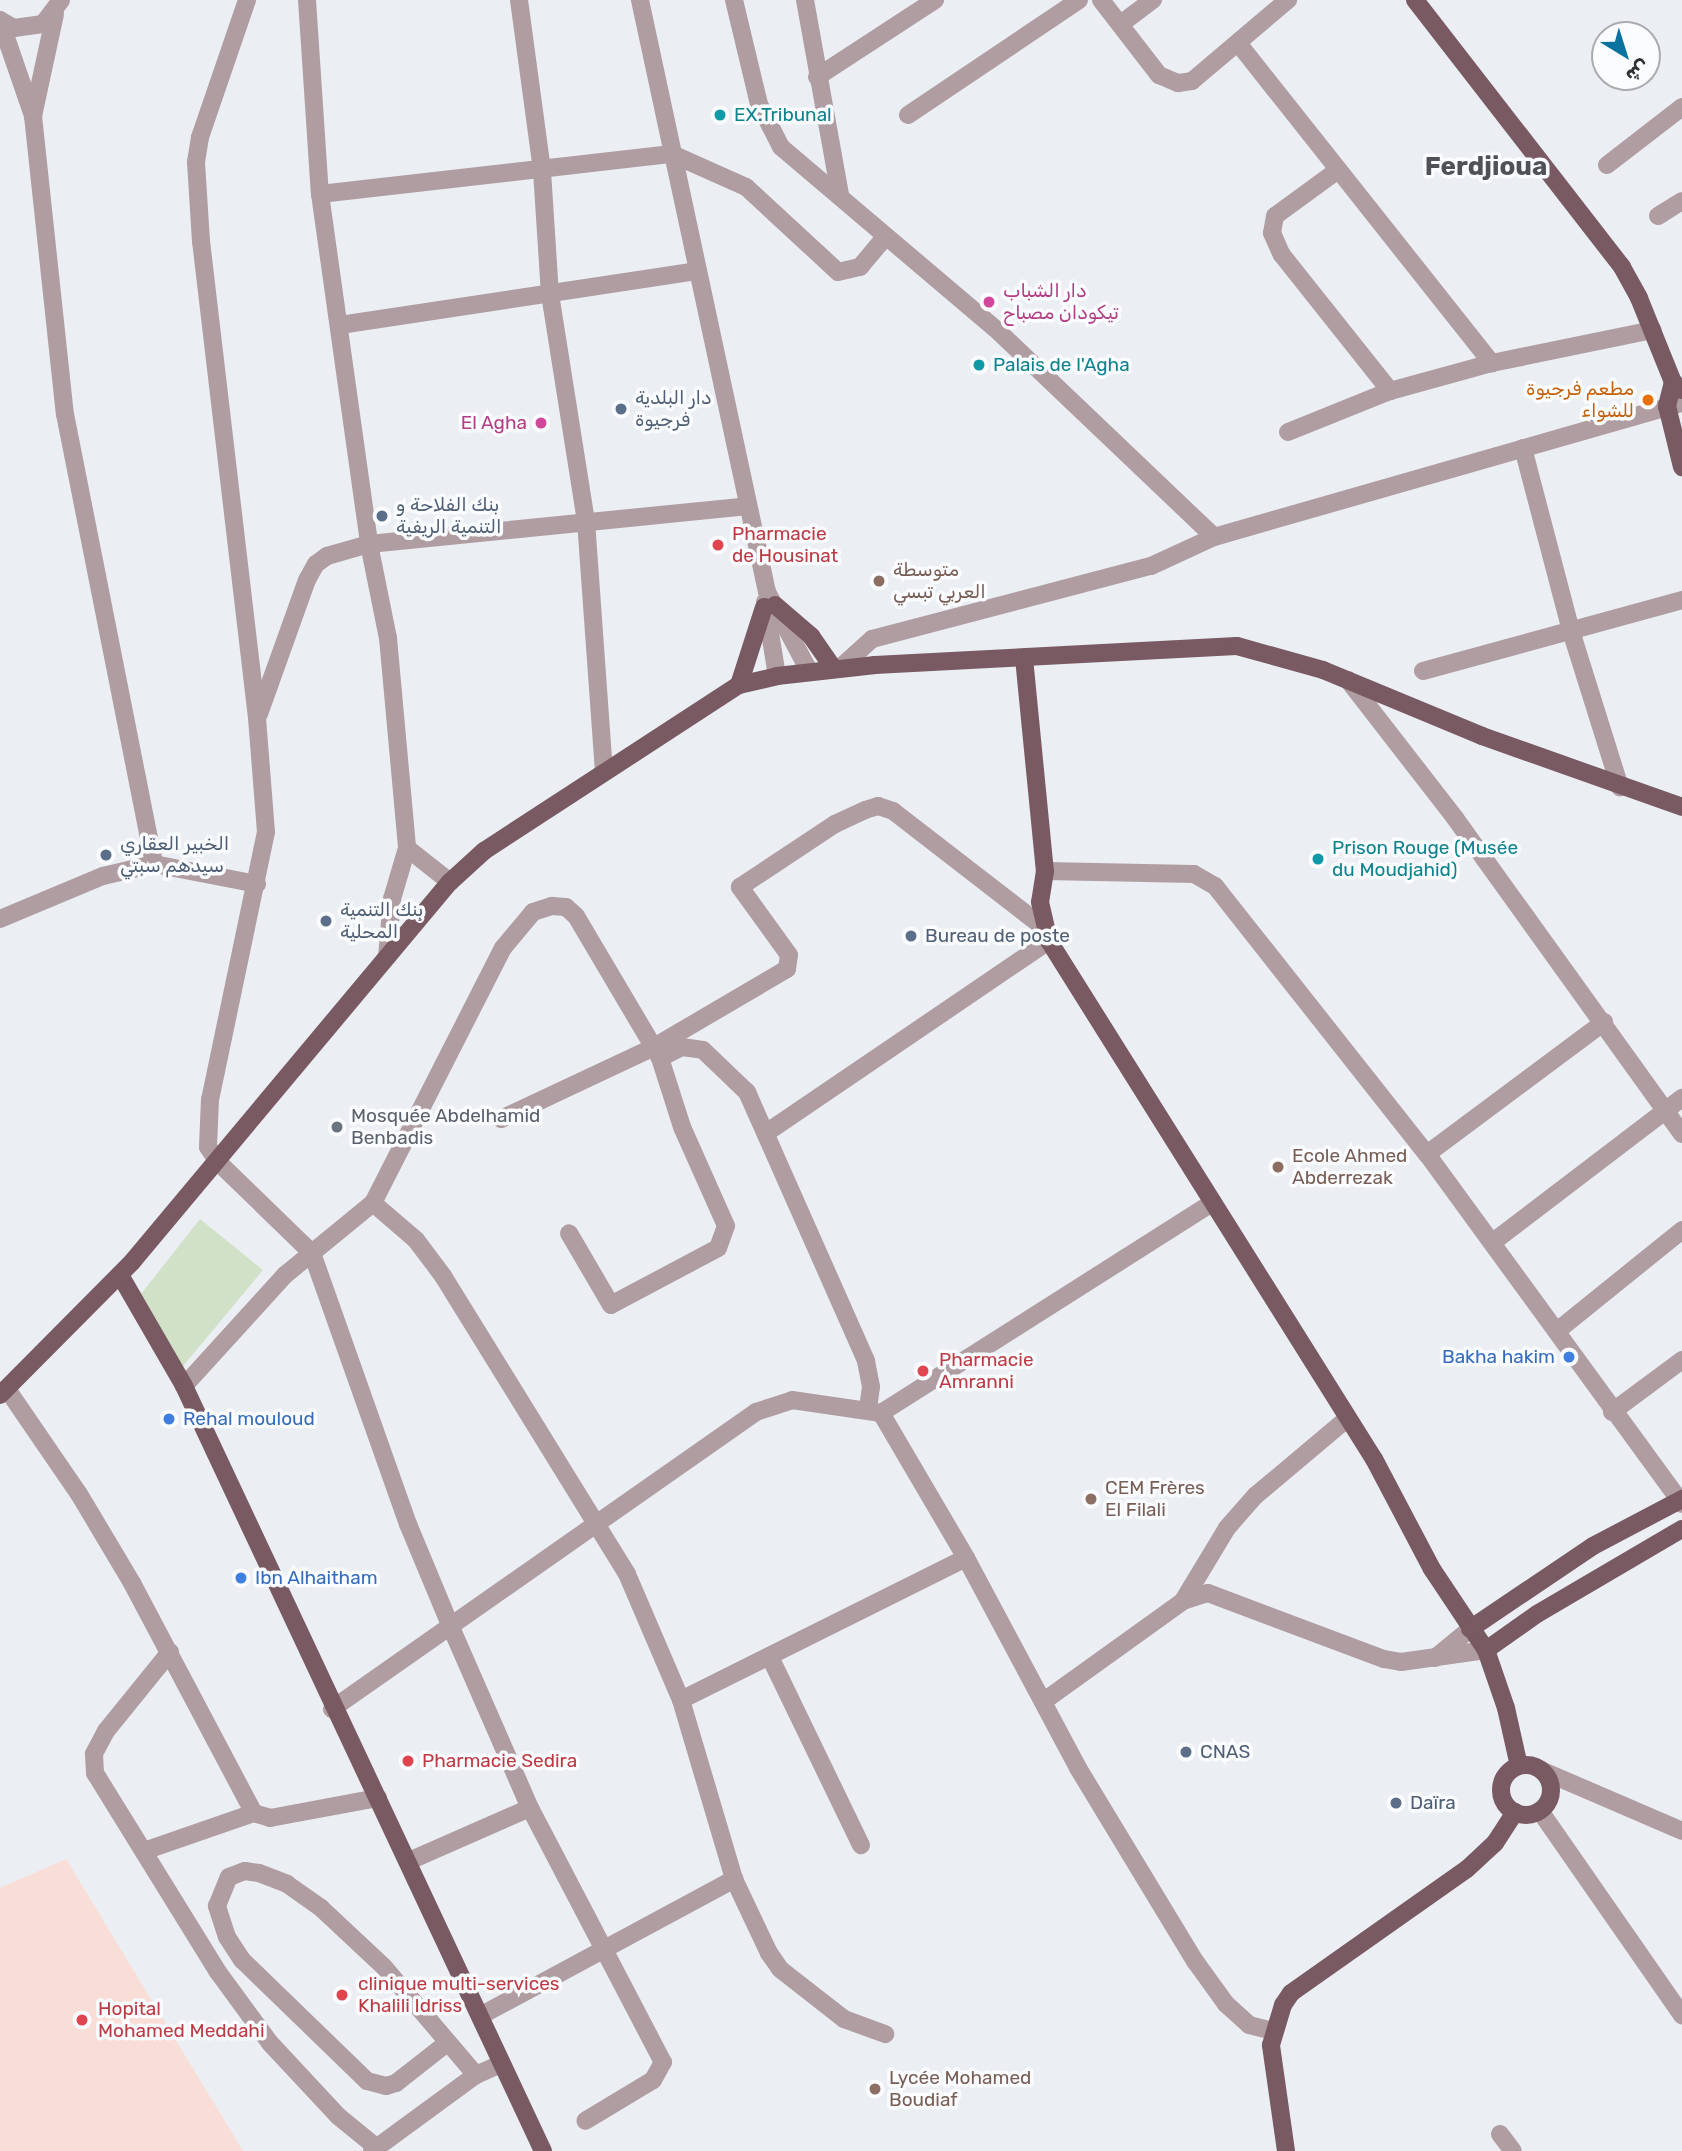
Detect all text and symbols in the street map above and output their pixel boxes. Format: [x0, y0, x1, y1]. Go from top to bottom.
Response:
north arrow [1591, 21, 1661, 91]
text: ش [1621, 55, 1655, 88]
place label: EX.Tribunal [734, 104, 832, 126]
marker: EX.Tribunal [712, 107, 728, 123]
district label: Ferdjioua [1425, 151, 1547, 183]
place label: دار الشباب تيكودان مصباح [1003, 280, 1119, 324]
marker: دار الشباب تيكودان مصباح [981, 294, 997, 310]
place label: Palais de l'Agha [993, 354, 1130, 376]
marker: Palais de l'Agha [971, 357, 987, 373]
place label: مطعم فرجيوة للشواء [1526, 378, 1634, 422]
place label: دار البلدية فرجيوة [635, 387, 711, 431]
marker: مطعم فرجيوة للشواء [1640, 392, 1656, 408]
marker: دار البلدية فرجيوة [613, 401, 629, 417]
place label: El Agha [460, 412, 527, 434]
marker: El Agha [533, 415, 549, 431]
place label: بنك الفلاحة و التنمية الريفية [396, 494, 501, 538]
marker: بنك الفلاحة و التنمية الريفية [374, 508, 390, 524]
place label: Pharmacie de Housinat [732, 523, 838, 567]
marker: Pharmacie de Housinat [710, 537, 726, 553]
place label: متوسطة العربي تبسي [893, 559, 986, 603]
marker: متوسطة العربي تبسي [871, 573, 887, 589]
place label: الخبير العقاري سيدهم سبتي [120, 833, 229, 877]
place label: Prison Rouge (Musée du Moudjahid) [1332, 837, 1518, 881]
marker: الخبير العقاري سيدهم سبتي [98, 847, 114, 863]
marker: Prison Rouge (Musée du Moudjahid) [1310, 851, 1326, 867]
place label: بنك التنمية المحلية [340, 899, 423, 943]
marker: بنك التنمية المحلية [318, 913, 334, 929]
place label: Bureau de poste [925, 925, 1070, 947]
marker: Bureau de poste [903, 928, 919, 944]
place label: Mosquée Abdelhamid Benbadis [351, 1105, 541, 1149]
marker: Mosquée Abdelhamid Benbadis [329, 1119, 345, 1135]
place label: Ecole Ahmed Abderrezak [1292, 1145, 1408, 1189]
marker: Ecole Ahmed Abderrezak [1270, 1159, 1286, 1175]
place label: Bakha hakim [1442, 1346, 1555, 1368]
place label: Pharmacie Amranni [939, 1349, 1034, 1393]
marker: Bakha hakim [1561, 1349, 1577, 1365]
marker: Pharmacie Amranni [913, 1361, 933, 1381]
place label: Rehal mouloud [183, 1408, 315, 1430]
marker: Rehal mouloud [161, 1411, 177, 1427]
place label: CEM Frères El Filali [1105, 1477, 1205, 1521]
marker: CEM Frères El Filali [1083, 1491, 1099, 1507]
place label: Ibn Alhaitham [255, 1567, 378, 1589]
marker: Ibn Alhaitham [233, 1570, 249, 1586]
place label: CNAS [1200, 1741, 1250, 1763]
marker: CNAS [1178, 1744, 1194, 1760]
place label: Pharmacie Sedira [422, 1750, 577, 1772]
marker: Pharmacie Sedira [400, 1753, 416, 1769]
place label: Daïra [1410, 1792, 1456, 1814]
marker: Daïra [1388, 1795, 1404, 1811]
place label: clinique multi-services Khalili Idriss [358, 1973, 560, 2017]
marker: clinique multi-services Khalili Idriss [332, 1985, 352, 2005]
place label: Hopital Mohamed Meddahi [98, 1998, 265, 2042]
marker: Hopital Mohamed Meddahi [72, 2010, 92, 2030]
place label: Lycée Mohamed Boudiaf [889, 2067, 1031, 2111]
marker: Lycée Mohamed Boudiaf [867, 2081, 883, 2097]

